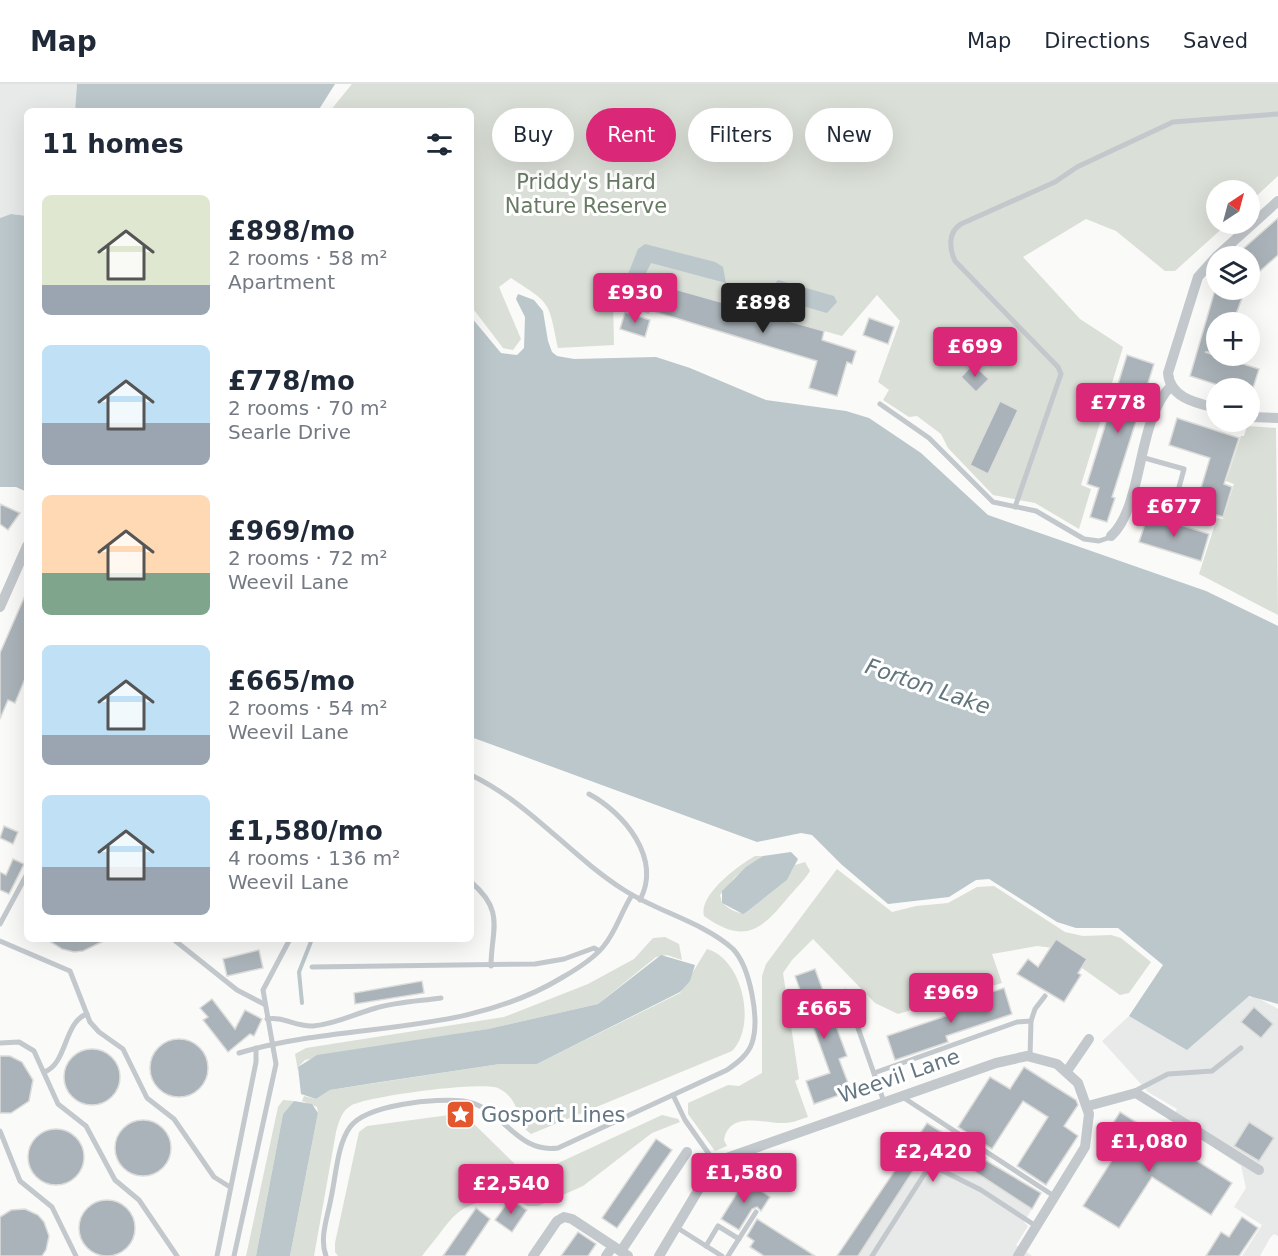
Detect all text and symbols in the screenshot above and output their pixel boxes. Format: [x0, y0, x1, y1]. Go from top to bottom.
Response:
text: Map [30, 25, 97, 58]
text: Map [967, 29, 1011, 53]
text: Directions [1044, 29, 1150, 53]
text: Saved [1183, 29, 1248, 53]
chip: Buy [492, 108, 574, 162]
chip: Rent [586, 108, 676, 162]
chip: Filters [688, 108, 793, 162]
chip: New [805, 108, 893, 162]
icon: filters [423, 128, 456, 161]
text: 11 homes [42, 129, 184, 159]
park label: Priddy's Hard Nature Reserve [505, 170, 667, 218]
north arrow [1206, 180, 1260, 234]
map controls [1206, 180, 1260, 432]
text: £898/mo [228, 216, 355, 246]
icon: home [90, 219, 162, 291]
text: 2 rooms · 58 m² [228, 246, 388, 270]
button: layers [1206, 246, 1260, 300]
text: Apartment [228, 270, 335, 294]
pin: £930 [599, 273, 671, 324]
text: £930 [607, 280, 663, 304]
pin: £898 [727, 283, 799, 334]
text: £898 [735, 290, 791, 314]
button: + [1206, 312, 1260, 366]
pin: £699 [939, 327, 1011, 378]
text: £699 [947, 334, 1003, 358]
text: £778/mo [228, 366, 355, 396]
icon: home [90, 369, 162, 441]
button: − [1206, 378, 1260, 432]
pin: £778 [1082, 383, 1154, 434]
text: £778 [1090, 390, 1146, 414]
text: 2 rooms · 70 m² [228, 396, 388, 420]
text: Searle Drive [228, 420, 351, 444]
pin: £677 [1138, 487, 1210, 538]
text: £677 [1146, 494, 1202, 518]
text: £969/mo [228, 516, 355, 546]
icon: home [90, 519, 162, 591]
text: 2 rooms · 72 m² [228, 546, 388, 570]
text: Weevil Lane [228, 570, 349, 594]
water label: Forton Lake [862, 653, 993, 719]
text: £665/mo [228, 666, 355, 696]
icon: home [90, 669, 162, 741]
text: 2 rooms · 54 m² [228, 696, 388, 720]
text: Weevil Lane [228, 720, 349, 744]
text: £1,580/mo [228, 816, 383, 846]
icon: home [90, 819, 162, 891]
text: 4 rooms · 136 m² [228, 846, 400, 870]
text: Weevil Lane [228, 870, 349, 894]
pin: £969 [915, 973, 987, 1024]
text: £969 [923, 980, 979, 1004]
pin: £665 [788, 989, 860, 1040]
text: £665 [796, 996, 852, 1020]
street label: Weevil Lane [835, 1044, 963, 1108]
place icon: Gosport Lines [444, 1099, 476, 1131]
place label: Gosport Lines [481, 1103, 626, 1127]
pin: £1,080 [1100, 1122, 1198, 1173]
text: £1,080 [1110, 1129, 1188, 1153]
pin: £2,420 [884, 1132, 982, 1183]
text: £2,420 [894, 1139, 972, 1163]
pin: £1,580 [695, 1153, 793, 1204]
text: £1,580 [705, 1160, 783, 1184]
pin: £2,540 [462, 1164, 560, 1215]
text: £2,540 [472, 1171, 550, 1195]

